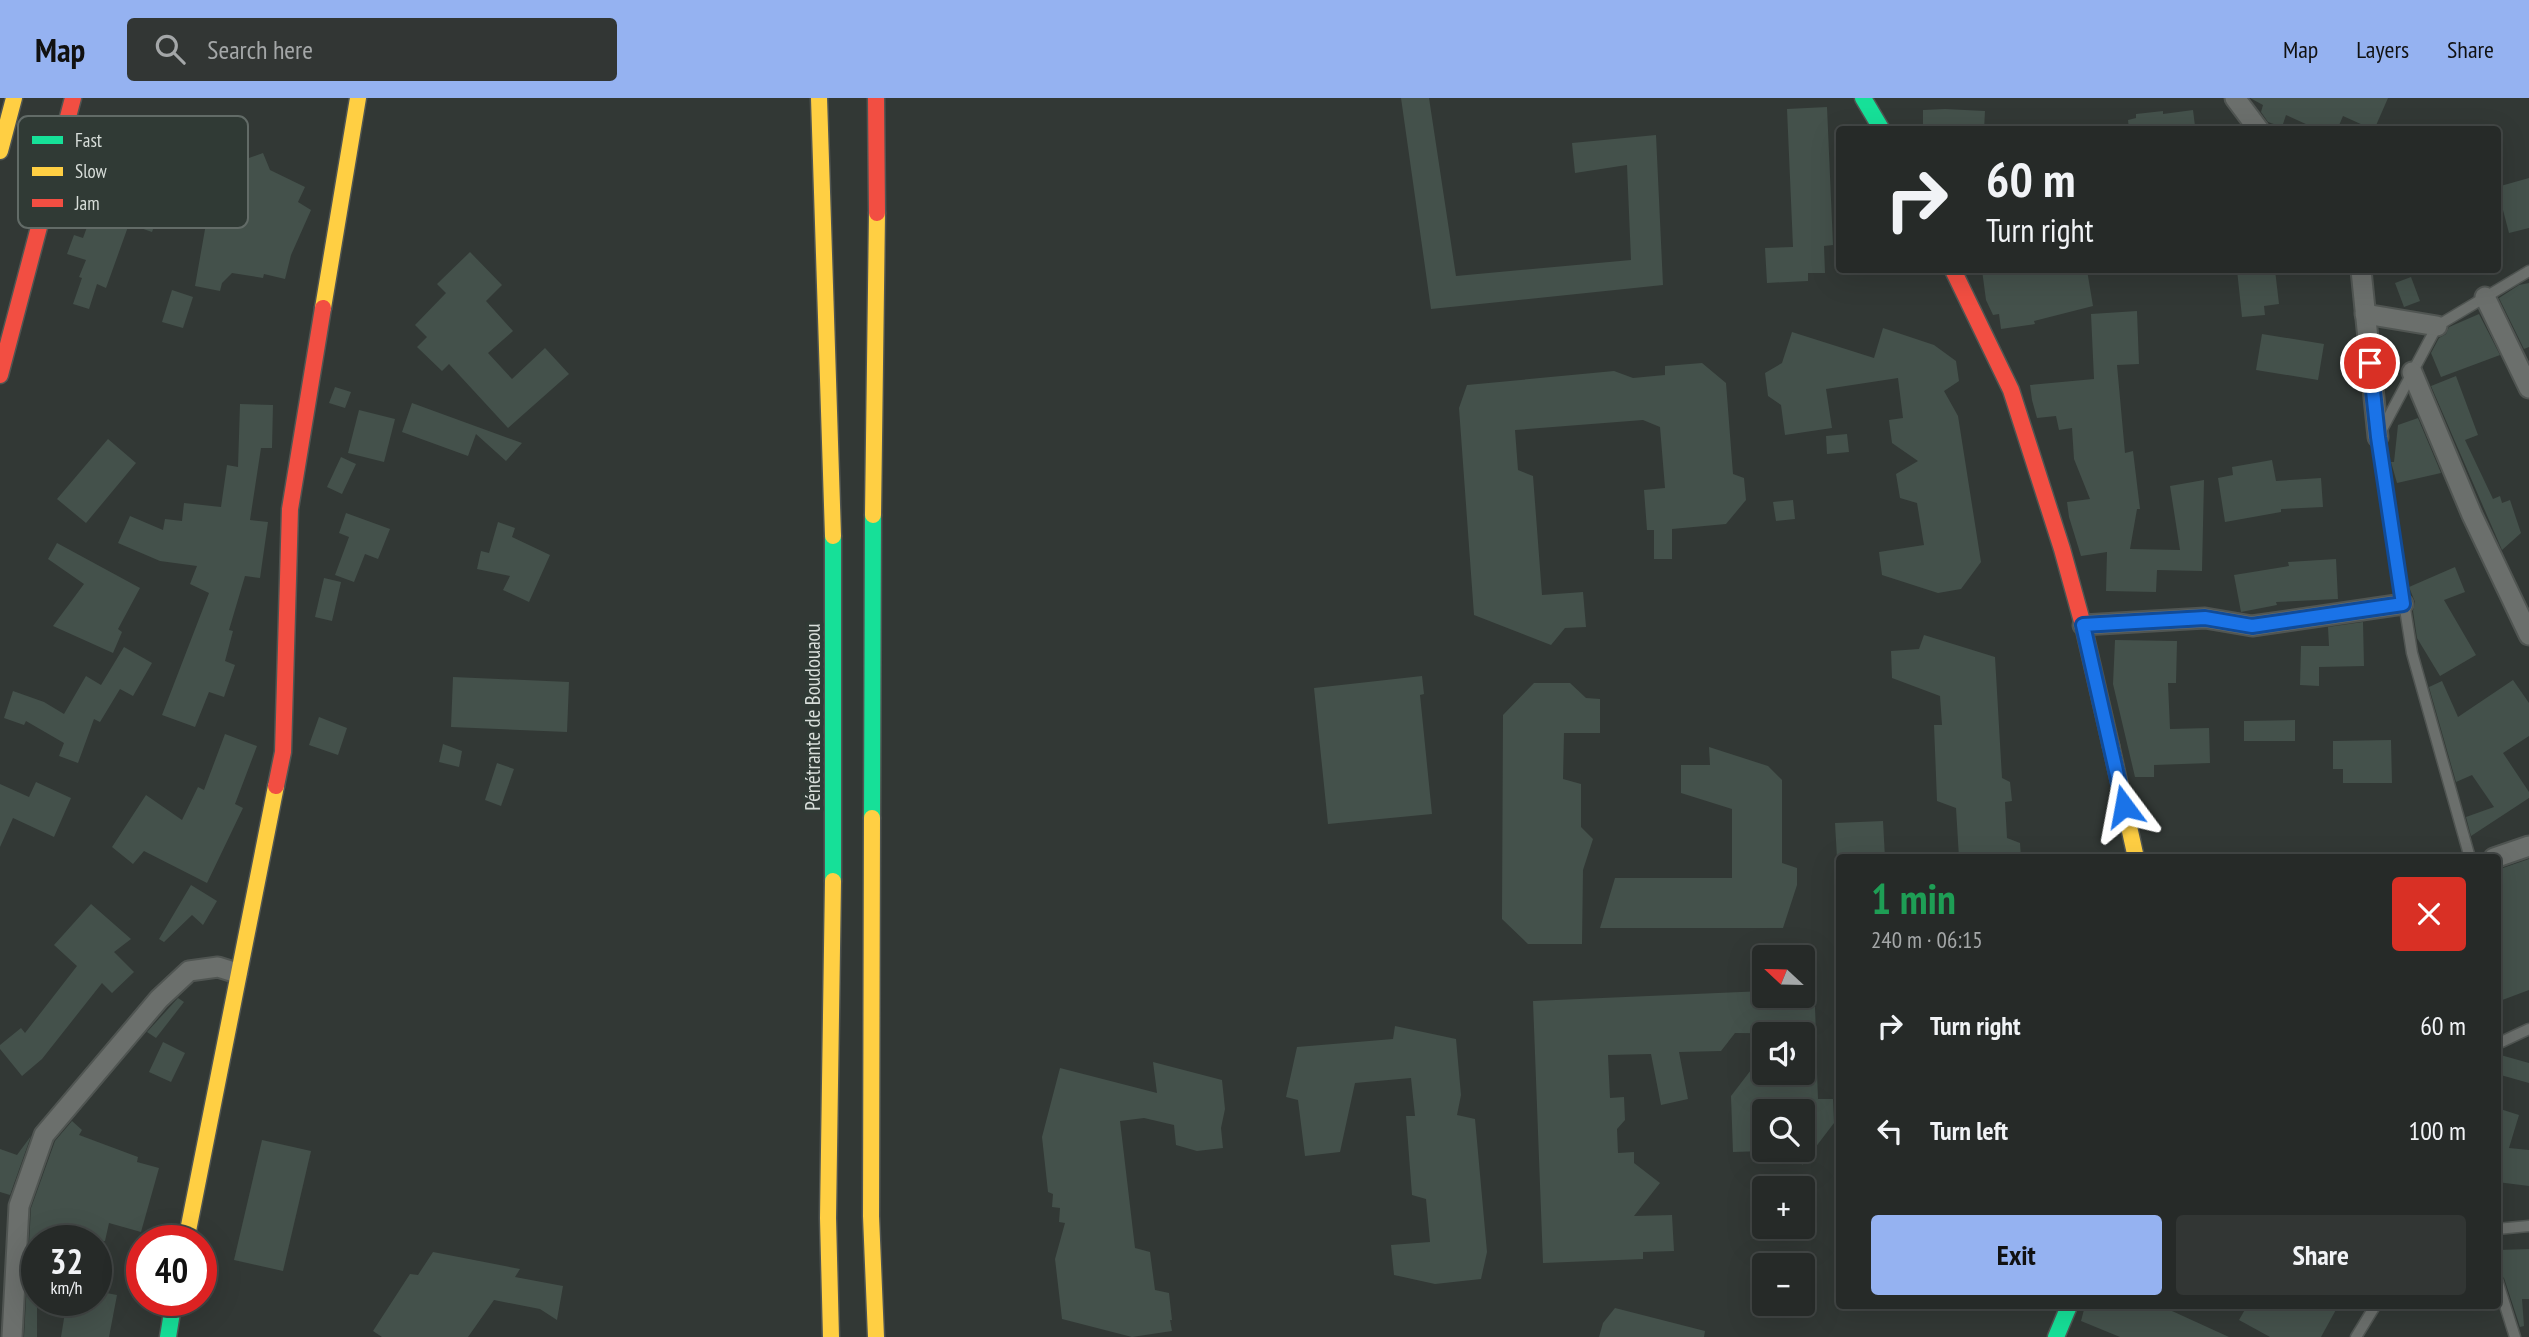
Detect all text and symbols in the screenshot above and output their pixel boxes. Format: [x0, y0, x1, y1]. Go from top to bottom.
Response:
search box [127, 18, 617, 81]
text: Map [35, 28, 85, 71]
icon: search [151, 30, 189, 68]
text: Search here [207, 33, 313, 66]
text: Map [2283, 34, 2318, 65]
text: Layers [2356, 34, 2409, 65]
text: Share [2447, 34, 2494, 65]
legend [18, 116, 248, 228]
text: Fast [75, 128, 103, 152]
text: 60 m [1986, 147, 2075, 211]
icon: right [1871, 154, 1962, 245]
text: Slow [75, 159, 108, 183]
text: Jam [74, 191, 100, 215]
text: Turn right [1986, 209, 2094, 251]
pin [2340, 333, 2400, 393]
icon: arrive [2351, 344, 2389, 382]
street label: Pénétrante de Boudouaou [799, 623, 826, 811]
position arrow [2087, 769, 2161, 843]
text: 1 min [1871, 871, 1956, 926]
button: close [2392, 877, 2466, 951]
text: 240 m · 06:15 [1871, 925, 1983, 954]
north arrow [1752, 945, 1815, 1008]
map controls [1752, 945, 1815, 1316]
icon: right [1871, 1007, 1909, 1045]
text: Turn right [1930, 1009, 2021, 1042]
text: 60 m [2420, 1009, 2466, 1042]
button: sound [1752, 1022, 1815, 1085]
button: search [1752, 1099, 1815, 1162]
icon: left [1871, 1112, 1909, 1150]
text: Turn left [1930, 1114, 2008, 1147]
text: 100 m [2408, 1114, 2466, 1147]
button: + [1752, 1176, 1815, 1239]
button: Exit [1871, 1215, 2162, 1295]
button: Share [2176, 1215, 2466, 1295]
speed limit sign: 40 [126, 1225, 217, 1316]
text: 32 [50, 1238, 83, 1284]
button: − [1752, 1253, 1815, 1316]
text: km/h [51, 1276, 82, 1299]

